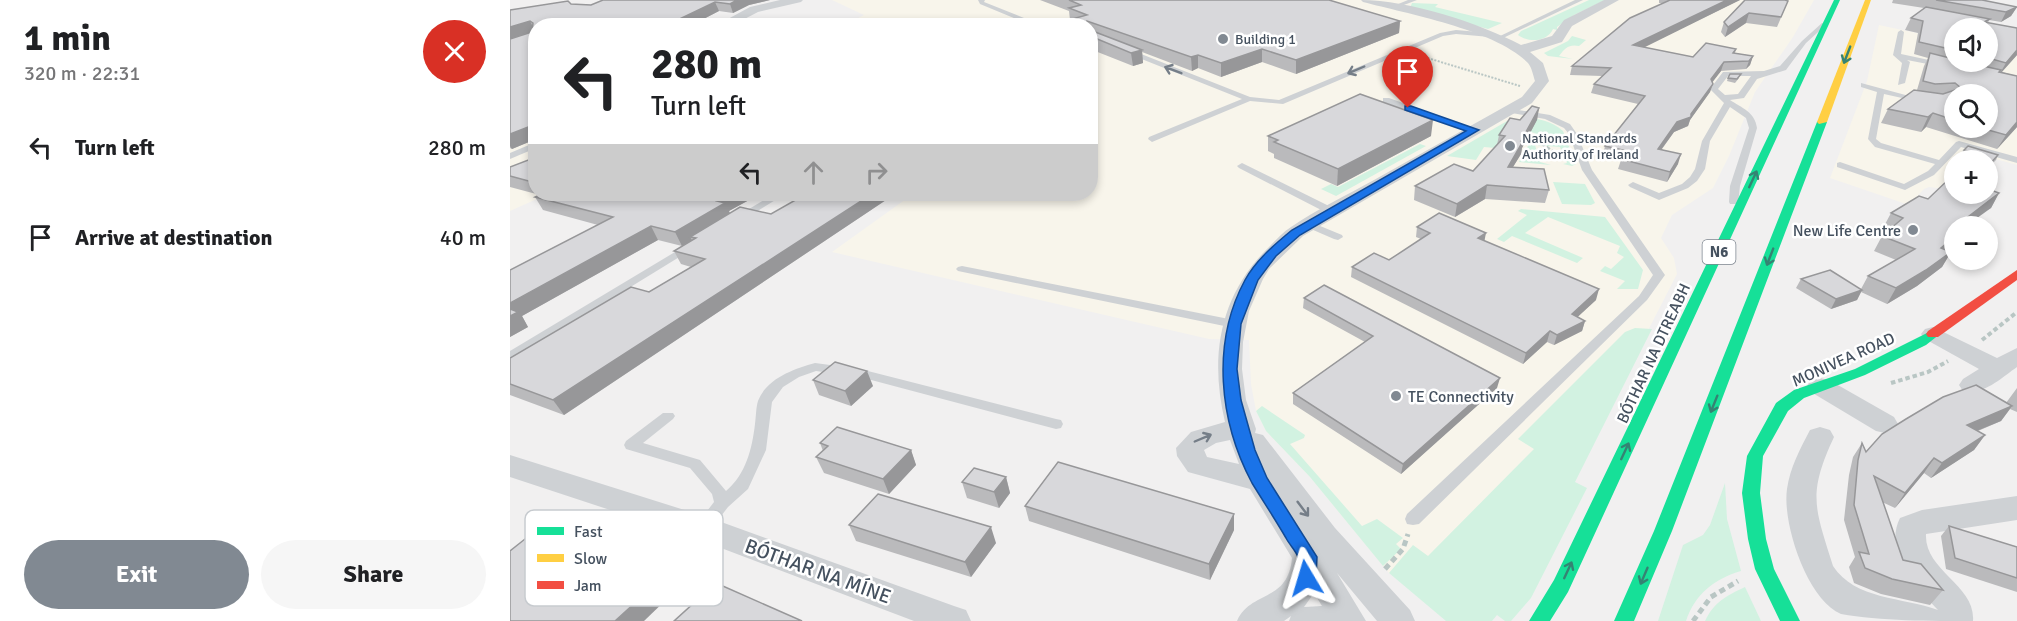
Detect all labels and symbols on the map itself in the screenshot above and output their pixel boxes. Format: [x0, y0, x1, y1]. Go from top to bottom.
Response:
place label: Building 1 [1235, 31, 1296, 48]
marker: Building 1 [1216, 32, 1230, 46]
one-way arrow [1841, 45, 1852, 64]
pin [1382, 46, 1433, 108]
one-way arrow [1164, 64, 1182, 75]
one-way arrow [1347, 65, 1365, 76]
place label: National Standards Authority of Ireland [1522, 130, 1639, 163]
marker: National Standards Authority of Ireland [1503, 139, 1517, 153]
one-way arrow [1748, 171, 1759, 189]
place label: New Life Centre [1793, 221, 1901, 241]
marker: New Life Centre [1906, 223, 1920, 237]
road number: N6 [1702, 240, 1736, 264]
one-way arrow [1764, 247, 1775, 266]
street label: BÓTHAR NA DTREABH [1613, 280, 1695, 427]
street label: MONIVEA ROAD [1789, 328, 1898, 392]
place label: TE Connectivity [1408, 387, 1514, 407]
marker: TE Connectivity [1389, 389, 1403, 403]
one-way arrow [1708, 394, 1719, 412]
one-way arrow [1194, 432, 1212, 443]
one-way arrow [1619, 442, 1631, 460]
one-way arrow [1297, 501, 1310, 517]
legend [525, 510, 723, 606]
text: Fast [574, 522, 603, 542]
street label: BÓTHAR NA MÍNE [741, 533, 894, 610]
position arrow [1274, 546, 1338, 610]
text: Slow [574, 549, 608, 569]
one-way arrow [1563, 562, 1575, 580]
one-way arrow [1638, 566, 1649, 584]
text: Jam [574, 576, 602, 596]

